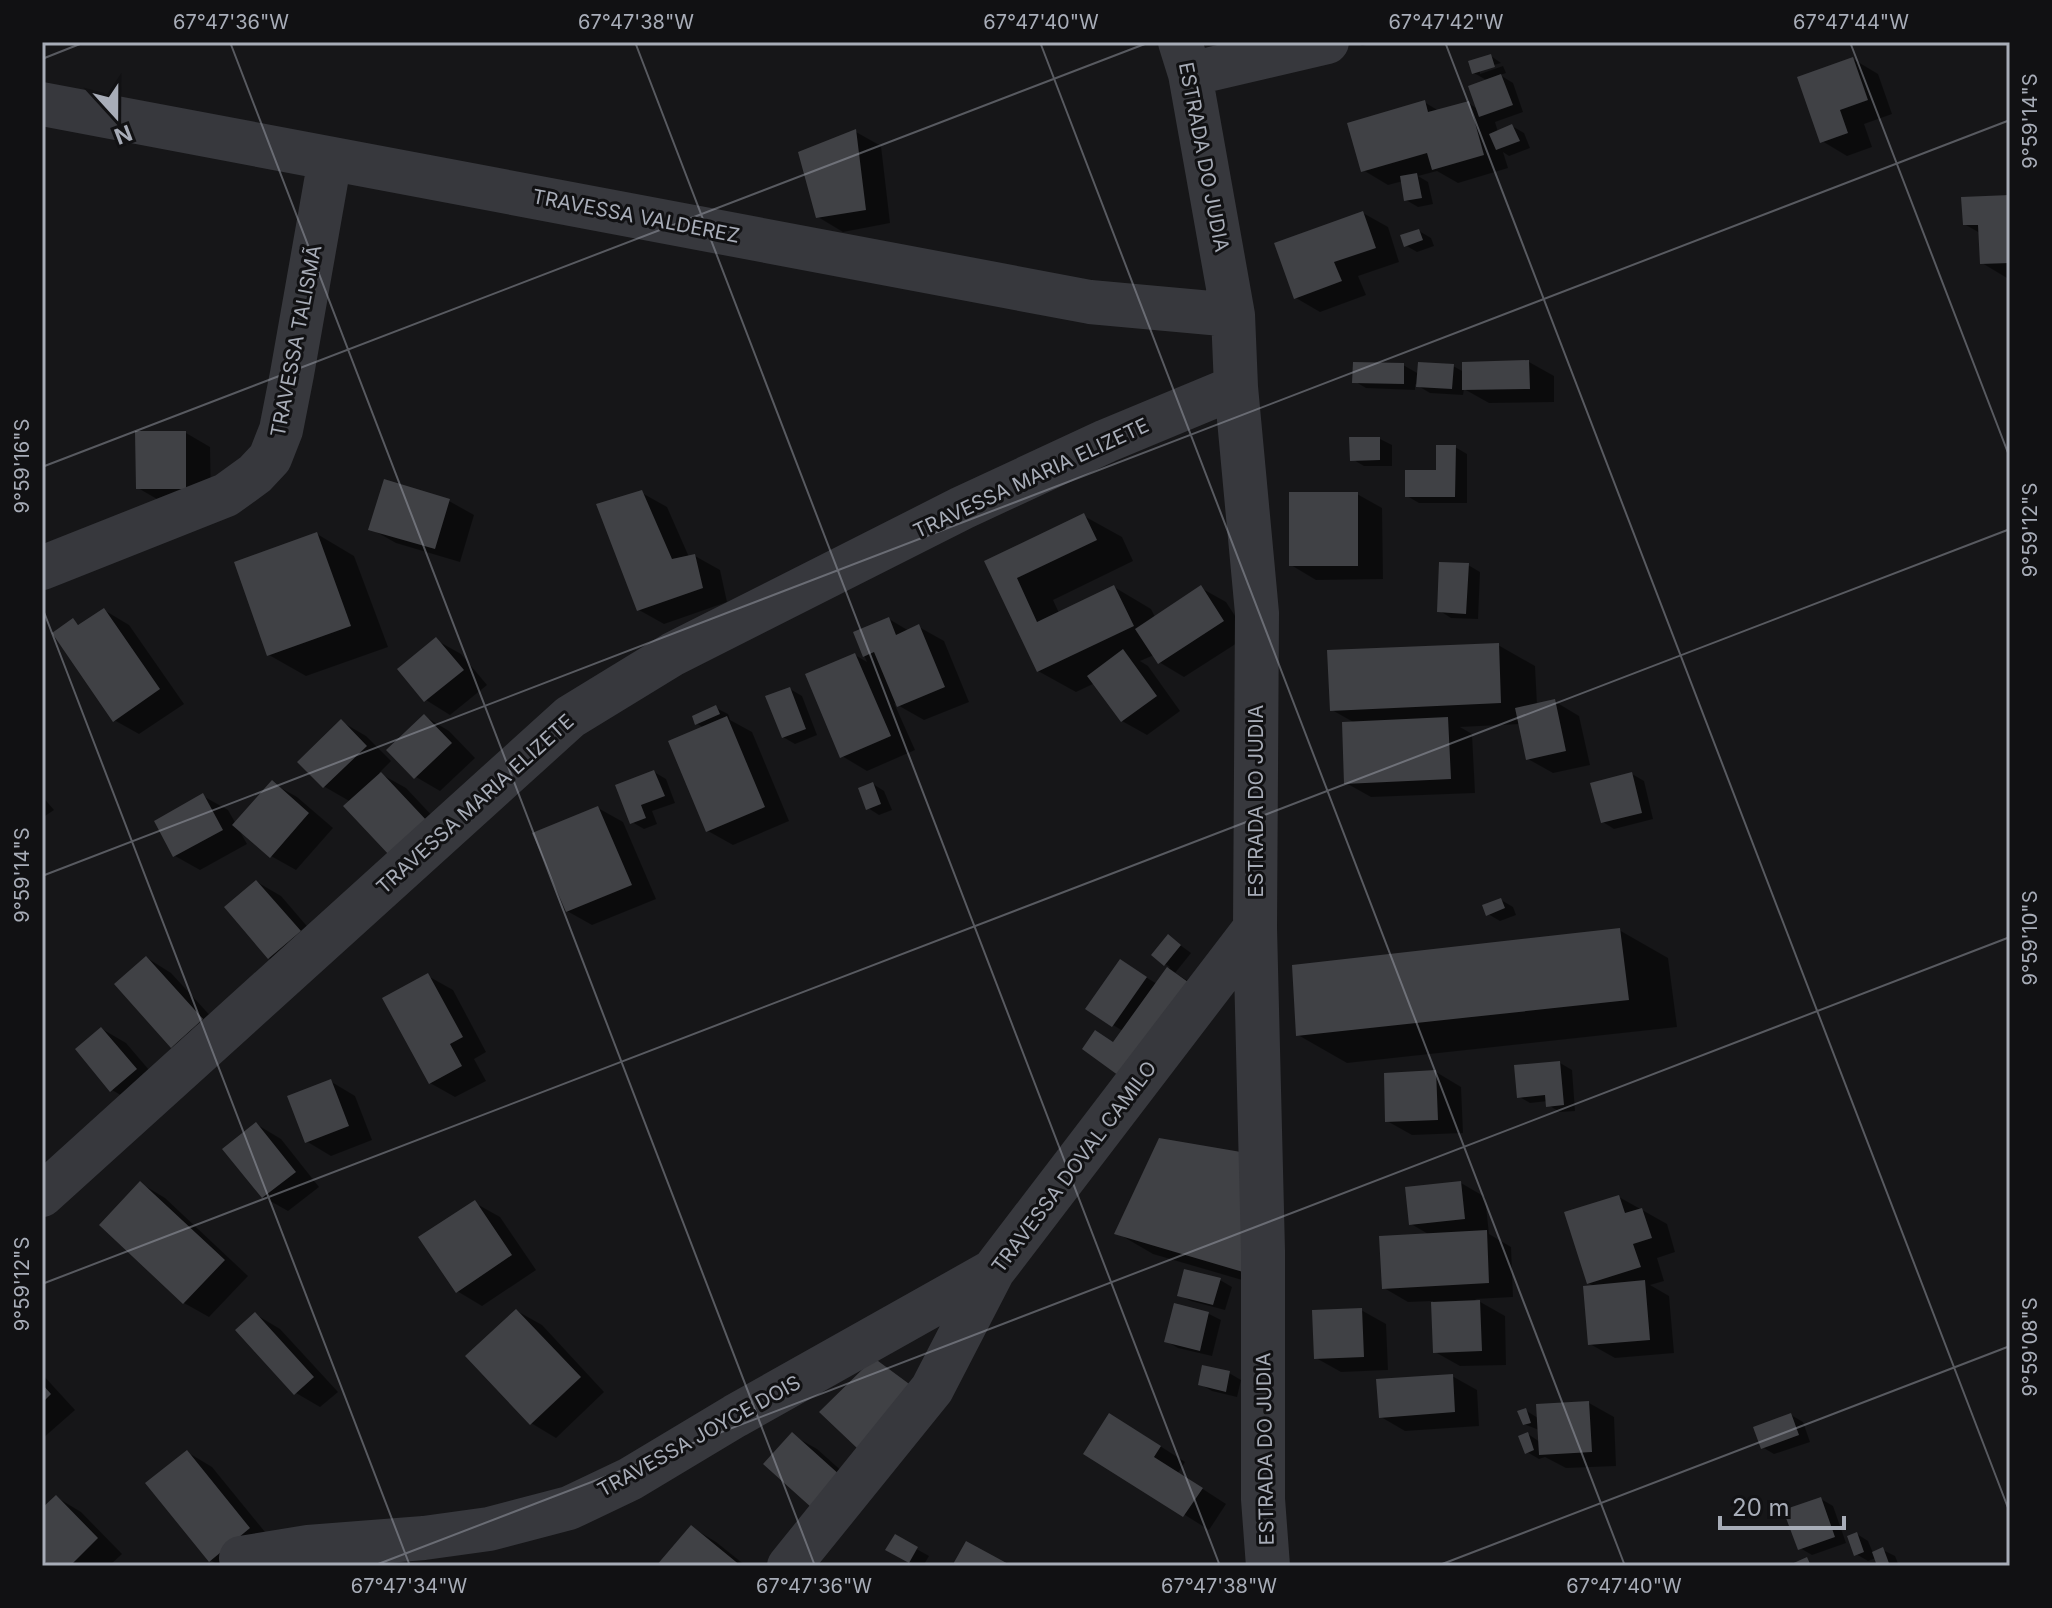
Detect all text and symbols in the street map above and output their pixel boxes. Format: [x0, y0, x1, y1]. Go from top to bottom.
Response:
text: 67°47'36"W [173, 10, 289, 34]
text: 67°47'38"W [578, 10, 694, 34]
text: 67°47'40"W [983, 10, 1099, 34]
text: 67°47'42"W [1388, 10, 1504, 34]
text: 67°47'44"W [1793, 10, 1909, 34]
street label: ESTRADA DO JUDIA [1174, 60, 1234, 254]
text: 9°59'14"S [2018, 73, 2042, 169]
north arrow [76, 76, 156, 156]
text: N [111, 120, 136, 150]
street label: TRAVESSA VALDEREZ [530, 184, 742, 248]
street label: TRAVESSA TALISMÃ [265, 242, 326, 439]
street label: TRAVESSA MARIA ELIZETE [910, 413, 1152, 543]
text: 9°59'16"S [10, 419, 34, 513]
text: 9°59'12"S [2018, 483, 2042, 577]
street label: ESTRADA DO JUDIA [1244, 704, 1268, 897]
street label: TRAVESSA MARIA ELIZETE [372, 709, 578, 899]
text: 9°59'14"S [10, 827, 34, 923]
text: 9°59'10"S [2018, 891, 2042, 985]
street label: TRAVESSA DOVAL CAMILO [987, 1056, 1161, 1278]
text: 9°59'12"S [10, 1237, 34, 1331]
text: 9°59'08"S [2018, 1297, 2042, 1397]
street label: ESTRADA DO JUDIA [1251, 1352, 1279, 1546]
street label: TRAVESSA JOYCE DOIS [593, 1370, 805, 1502]
scale bar [1720, 1480, 1844, 1530]
text: 20 m [1732, 1493, 1790, 1522]
text: 67°47'34"W [351, 1574, 468, 1598]
text: 67°47'36"W [756, 1574, 872, 1598]
text: 67°47'38"W [1161, 1574, 1277, 1598]
text: 67°47'40"W [1566, 1574, 1682, 1598]

